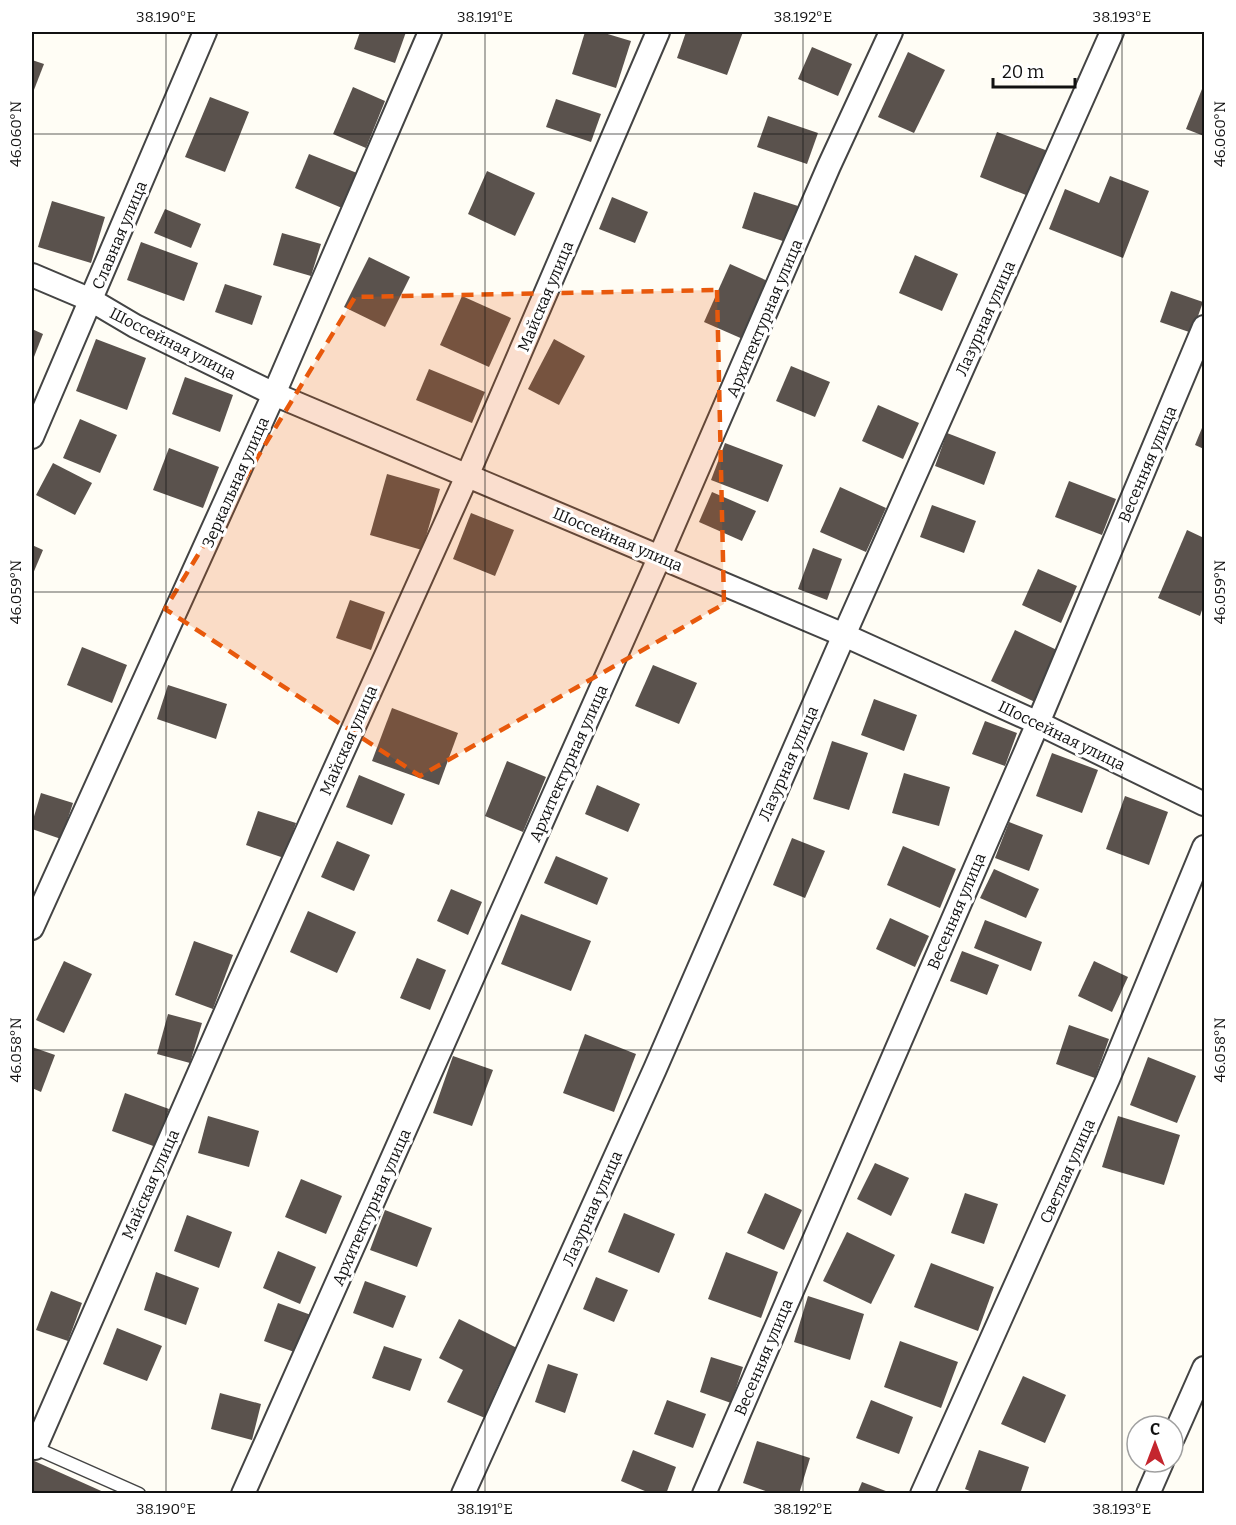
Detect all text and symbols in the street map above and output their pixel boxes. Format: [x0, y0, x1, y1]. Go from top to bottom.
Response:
text: 38.190°E [136, 8, 196, 26]
text: 38.191°E [457, 8, 513, 26]
text: 38.192°E [774, 8, 832, 26]
text: 38.193°E [1093, 8, 1151, 26]
scale bar [993, 51, 1076, 89]
text: 20 m [1002, 61, 1044, 83]
text: 46.060°N [7, 101, 25, 167]
text: 46.060°N [1211, 101, 1229, 167]
street label: Славная улица [88, 178, 151, 292]
street label: Архитектурная улица [723, 236, 806, 400]
street label: Майская улица [514, 238, 577, 354]
street label: Лазурная улица [952, 258, 1019, 379]
street label: Шоссейная улица [107, 303, 239, 384]
street label: Весенняя улица [1114, 403, 1181, 525]
street label: Зеркальная улица [198, 414, 273, 551]
street label: Шоссейная улица [550, 504, 686, 575]
text: 46.059°N [7, 560, 25, 624]
text: 46.059°N [1211, 560, 1229, 624]
street label: Майская улица [316, 682, 381, 798]
street label: Архитектурная улица [525, 682, 612, 845]
street label: Шоссейная улица [995, 696, 1129, 775]
street label: Лазурная улица [755, 703, 822, 824]
street label: Весенняя улица [923, 850, 990, 972]
text: 46.058°N [7, 1017, 25, 1083]
text: 46.058°N [1211, 1017, 1229, 1083]
street label: Светлая улица [1036, 1116, 1099, 1226]
street label: Майская улица [118, 1126, 183, 1242]
street label: Архитектурная улица [328, 1126, 415, 1289]
street label: Лазурная улица [559, 1148, 626, 1269]
street label: Весенняя улица [730, 1296, 797, 1418]
north arrow [1125, 1414, 1185, 1474]
text: С [1150, 1420, 1160, 1439]
text: 38.190°E [136, 1500, 196, 1518]
text: 38.191°E [457, 1500, 513, 1518]
text: 38.192°E [774, 1500, 832, 1518]
text: 38.193°E [1093, 1500, 1151, 1518]

